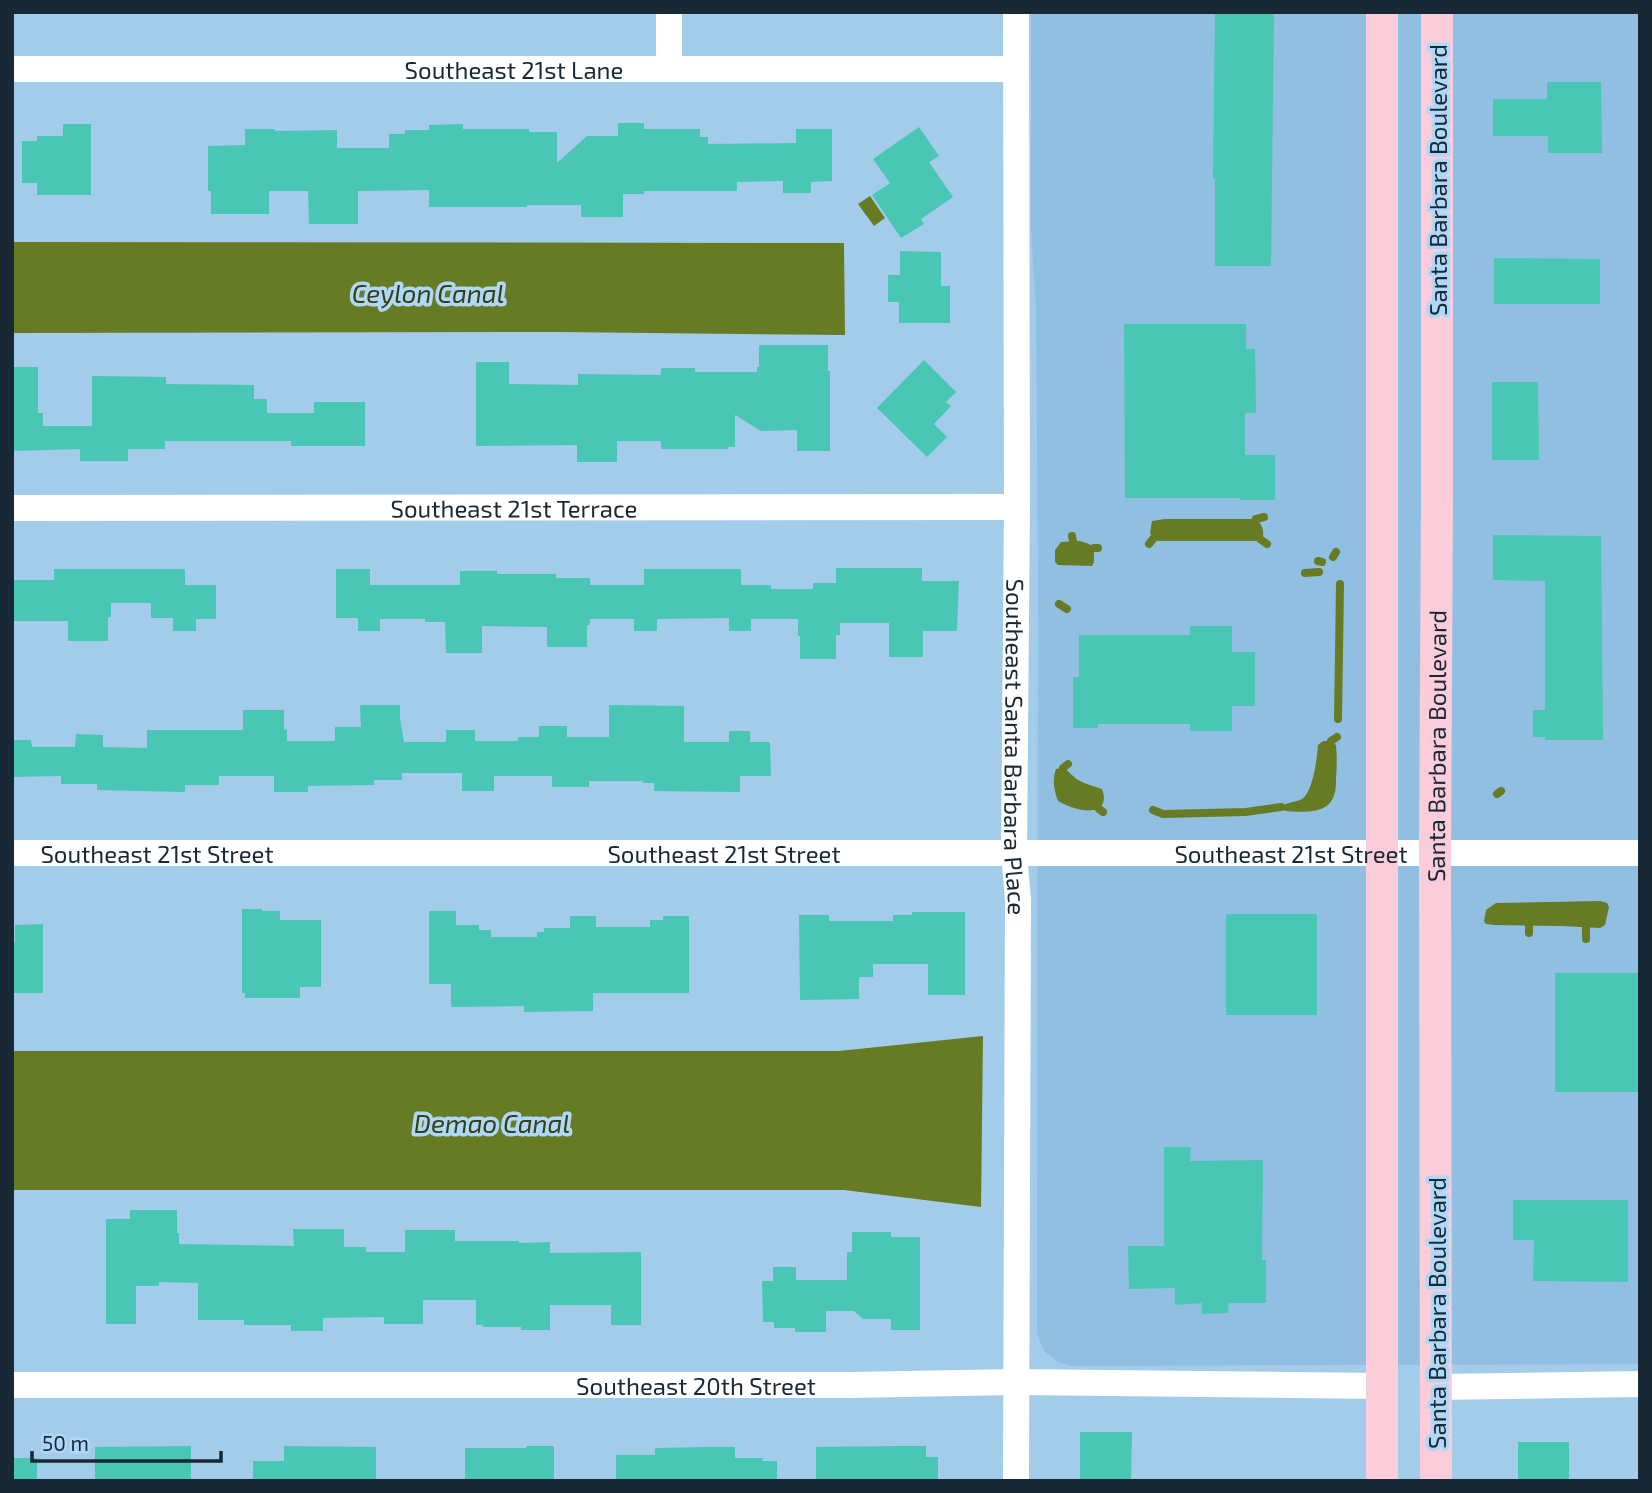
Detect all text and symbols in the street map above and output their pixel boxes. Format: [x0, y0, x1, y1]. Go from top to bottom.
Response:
street label: Santa Barbara Boulevard [1423, 44, 1452, 316]
street label: Southeast 21st Lane [405, 55, 623, 84]
water label: Ceylon Canal [352, 277, 504, 309]
street label: Southeast 21st Terrace [391, 493, 637, 522]
street label: Southeast Santa Barbara Place [999, 579, 1033, 915]
street label: Santa Barbara Boulevard [1420, 610, 1451, 882]
street label: Southeast 21st Street [40, 839, 274, 868]
street label: Southeast 21st Street [607, 839, 841, 868]
street label: Southeast 21st Street [1174, 839, 1408, 868]
water label: Demao Canal [414, 1107, 570, 1138]
street label: Santa Barbara Boulevard [1422, 1177, 1451, 1449]
street label: Southeast 20th Street [576, 1371, 816, 1400]
scale bar [32, 1420, 220, 1464]
text: 50 m [42, 1430, 89, 1455]

